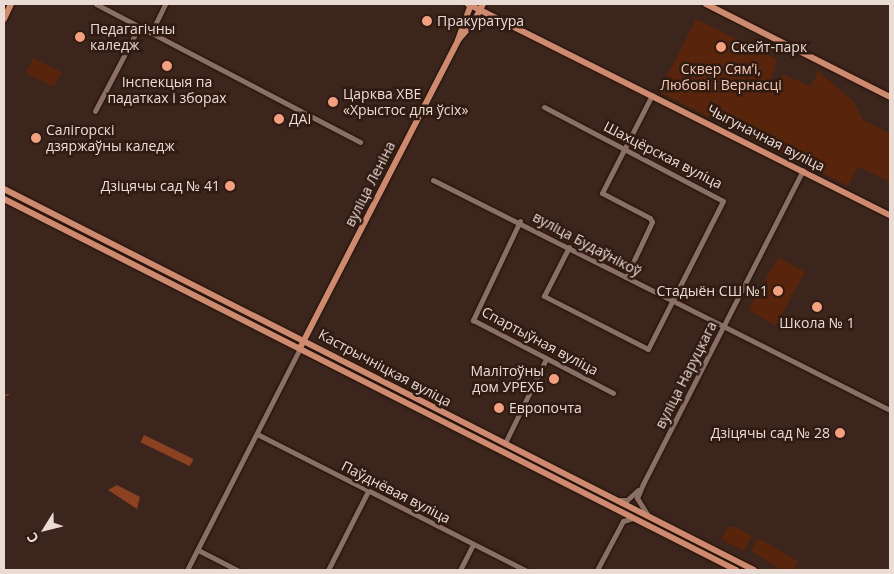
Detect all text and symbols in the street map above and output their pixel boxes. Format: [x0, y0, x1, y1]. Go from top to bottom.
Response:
place label: Пракуратура [437, 13, 524, 29]
marker: Пракуратура [421, 15, 433, 27]
place label: Педагагічны каледж [90, 21, 175, 54]
marker: Педагагічны каледж [74, 31, 86, 43]
place label: Скейт-парк [731, 39, 807, 55]
marker: Скейт-парк [715, 41, 727, 53]
marker: Інспекцыя па падатках і зборах [161, 60, 173, 72]
park label: Сквер Сямʼі, Любові і Вернасці [660, 61, 782, 94]
place label: Інспекцыя па падатках і зборах [107, 74, 227, 106]
place label: Царква ХВЕ «Хрыстос для ўсіх» [343, 86, 468, 118]
marker: Царква ХВЕ «Хрыстос для ўсіх» [327, 96, 339, 108]
street label: Чыгуначная вуліца [704, 101, 828, 175]
place label: ДАІ [289, 111, 311, 127]
marker: ДАІ [273, 113, 285, 125]
street label: Шахцёрская вуліца [601, 118, 725, 192]
place label: Салігорскі дзяржаўны каледж [46, 122, 175, 154]
marker: Салігорскі дзяржаўны каледж [30, 132, 42, 144]
street label: вуліца Леніна [341, 139, 399, 229]
place label: Дзіцячы сад № 41 [101, 178, 220, 194]
marker: Дзіцячы сад № 41 [224, 180, 236, 192]
street label: вуліца Будаўнікоў [530, 208, 644, 280]
place label: Стадыён СШ №1 [656, 283, 768, 299]
marker: Стадыён СШ №1 [772, 285, 784, 297]
marker: Школа № 1 [811, 301, 823, 313]
street label: Спартыўная вуліца [479, 303, 601, 379]
place label: Школа № 1 [779, 315, 855, 331]
street label: вуліца Наруцкага [652, 319, 720, 431]
street label: Кастрычніцкая вуліца [316, 326, 454, 410]
place label: Малітоўны дом УРЕХБ [470, 363, 544, 396]
marker: Малітоўны дом УРЕХБ [548, 373, 560, 385]
place label: Европочта [509, 400, 582, 416]
marker: Европочта [493, 402, 505, 414]
place label: Дзіцячы сад № 28 [711, 425, 830, 441]
marker: Дзіцячы сад № 28 [834, 427, 846, 439]
street label: Паўднёвая вуліца [339, 457, 453, 527]
north arrow [20, 504, 70, 554]
text: С [22, 529, 43, 547]

